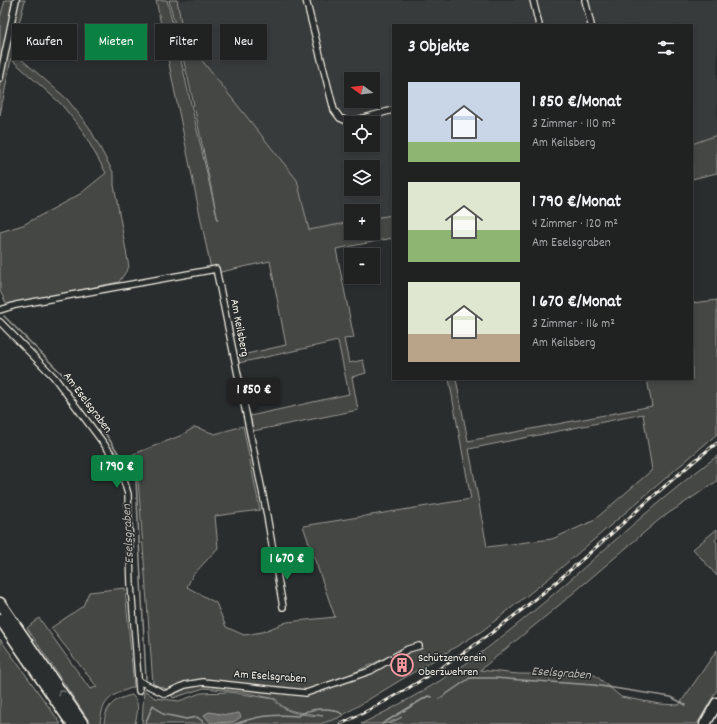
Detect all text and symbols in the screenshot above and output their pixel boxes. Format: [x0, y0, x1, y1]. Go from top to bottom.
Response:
chip: Kaufen [12, 24, 77, 60]
chip: Mieten [85, 24, 147, 60]
chip: Filter [155, 24, 212, 60]
chip: Neu [220, 24, 267, 60]
text: 3 Objekte [408, 36, 469, 60]
icon: filters [655, 37, 677, 59]
north arrow [344, 72, 380, 108]
map controls [344, 72, 380, 284]
text: 1 850 €/Monat [532, 91, 621, 115]
icon: home [440, 98, 488, 146]
text: 3 Zimmer · 110 m² [532, 115, 616, 134]
button: locate [344, 116, 380, 152]
text: Am Keilsberg [532, 134, 596, 153]
button: layers [344, 160, 380, 196]
text: 1 790 €/Monat [532, 191, 621, 215]
icon: home [440, 198, 488, 246]
button: + [344, 204, 380, 240]
text: 4 Zimmer · 120 m² [532, 215, 618, 234]
text: Am Eselsgraben [532, 234, 611, 253]
button: − [344, 248, 380, 284]
text: 1 670 €/Monat [532, 291, 622, 315]
street label: Am Keilsberg [225, 298, 253, 358]
icon: home [440, 298, 488, 346]
text: 3 Zimmer · 116 m² [532, 315, 615, 334]
text: Am Keilsberg [532, 334, 596, 353]
street label: Am Eselsgraben [58, 369, 116, 437]
pin: 1 850 € [217, 378, 291, 412]
text: 1 850 € [237, 381, 271, 400]
pin: 1 790 € [80, 455, 154, 489]
text: 1 790 € [100, 458, 134, 477]
water label: Eselsgraben [118, 503, 140, 564]
pin: 1 670 € [250, 547, 324, 581]
text: 1 670 € [270, 550, 304, 569]
place label: Schützenverein Oberzwehren [418, 650, 487, 681]
building icon: Schützenverein Oberzwehren [389, 652, 415, 678]
water label: Eselsgraben [531, 662, 592, 686]
street label: Am Eselsgraben [233, 666, 307, 688]
one-way arrow [58, 689, 66, 696]

